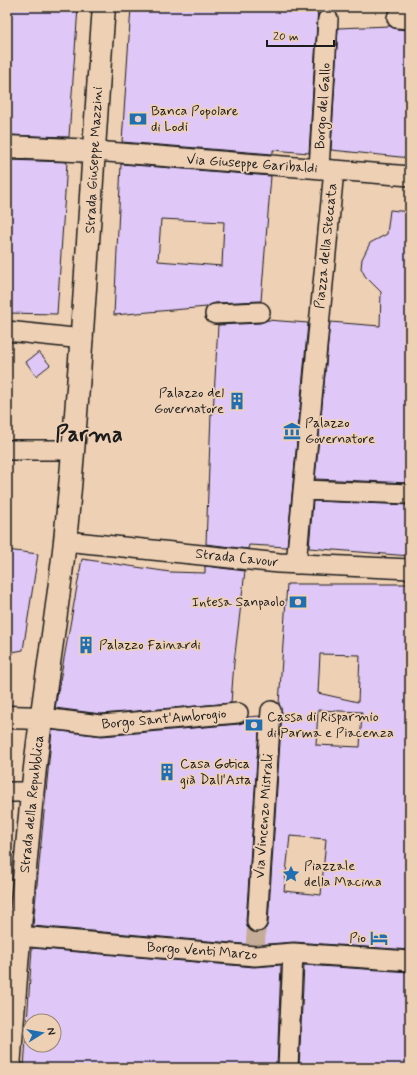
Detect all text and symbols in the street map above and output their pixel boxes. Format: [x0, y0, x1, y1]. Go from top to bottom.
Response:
scale bar [267, 22, 334, 48]
text: 20 m [273, 29, 299, 45]
street label: Borgo del Gallo [311, 62, 336, 150]
street label: Strada Giuseppe Mazzini [81, 86, 107, 234]
place label: Banca Popolare di Lodi [151, 102, 239, 136]
bank icon: Banca Popolare di Lodi [128, 109, 148, 129]
street label: Via Giuseppe Garibaldi [186, 150, 318, 178]
street label: Piazza della Steccata [310, 182, 342, 310]
place label: Palazzo del Governatore [154, 384, 224, 418]
building icon: Palazzo del Governatore [227, 391, 247, 411]
place label: Palazzo Governatore [305, 414, 375, 448]
district label: Parma [55, 421, 123, 449]
museum icon: Palazzo Governatore [282, 421, 302, 441]
street label: Strada Cavour [195, 545, 279, 571]
bank icon: Intesa Sanpaolo [288, 592, 308, 612]
place label: Intesa Sanpaolo [192, 593, 285, 611]
building icon: Palazzo Fainardi [76, 635, 96, 655]
place label: Palazzo Fainardi [99, 636, 201, 654]
street label: Borgo Sant'Ambrogio [101, 705, 228, 734]
place label: Cassa di Risparmio di Parma e Piacenza [267, 708, 394, 742]
bank icon: Cassa di Risparmio di Parma e Piacenza [244, 715, 264, 735]
street label: Strada della Repubblica [16, 734, 48, 874]
street label: Via Vincenzo Mistrali [251, 753, 277, 879]
place label: Casa Gotica già Dall'Asta [180, 755, 251, 789]
building icon: Casa Gotica già Dall'Asta [157, 762, 177, 782]
place label: Piazzale della Macina [304, 857, 382, 891]
place icon: Piazzale della Macina [281, 864, 301, 884]
hotel icon: Pio [369, 928, 389, 948]
place label: Pio [349, 929, 366, 947]
street label: Borgo Venti Marzo [146, 938, 258, 965]
north arrow [22, 1013, 62, 1053]
text: N [43, 1026, 58, 1036]

